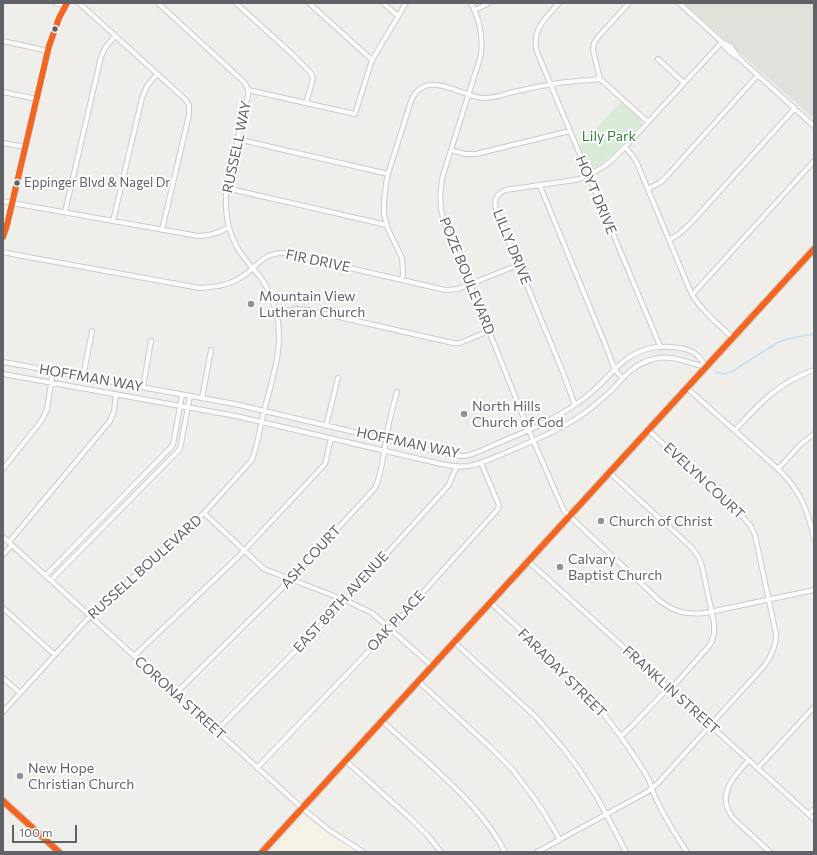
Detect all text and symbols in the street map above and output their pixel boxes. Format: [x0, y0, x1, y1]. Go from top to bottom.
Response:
unlabelled marker [50, 24, 60, 34]
street label: RUSSELL WAY [219, 99, 255, 195]
park label: Lily Park [582, 128, 636, 144]
street label: HOYT DRIVE [572, 153, 620, 237]
place label: Eppinger Blvd & Nagel Dr [24, 175, 171, 191]
marker: Eppinger Blvd & Nagel Dr [12, 178, 22, 188]
street label: LILLY DRIVE [489, 207, 535, 287]
street label: POZE BOULEVARD [436, 215, 498, 337]
street label: FIR DRIVE [284, 246, 352, 276]
place label: Mountain View Lutheran Church [259, 288, 365, 320]
marker: Mountain View Lutheran Church [246, 299, 256, 309]
street label: HOFFMAN WAY [38, 361, 144, 395]
place label: North Hills Church of God [472, 398, 564, 430]
marker: North Hills Church of God [459, 409, 469, 419]
street label: HOFFMAN WAY [355, 424, 461, 462]
street label: EVELYN COURT [660, 439, 748, 523]
street label: RUSSELL BOULEVARD [84, 511, 206, 623]
place label: Church of Christ [609, 513, 713, 529]
marker: Church of Christ [596, 516, 606, 526]
street label: ASH COURT [277, 522, 345, 592]
street label: EAST 89TH AVENUE [290, 548, 392, 656]
place label: Calvary Baptist Church [568, 551, 662, 584]
marker: Calvary Baptist Church [555, 562, 565, 572]
street label: OAK PLACE [364, 587, 428, 655]
street label: FARADAY STREET [514, 625, 610, 721]
street label: FRANKLIN STREET [619, 642, 723, 738]
street label: CORONA STREET [131, 653, 229, 743]
place label: New Hope Christian Church [28, 760, 134, 792]
marker: New Hope Christian Church [15, 771, 25, 781]
scale bar [14, 817, 79, 843]
text: 100 m [19, 825, 53, 839]

